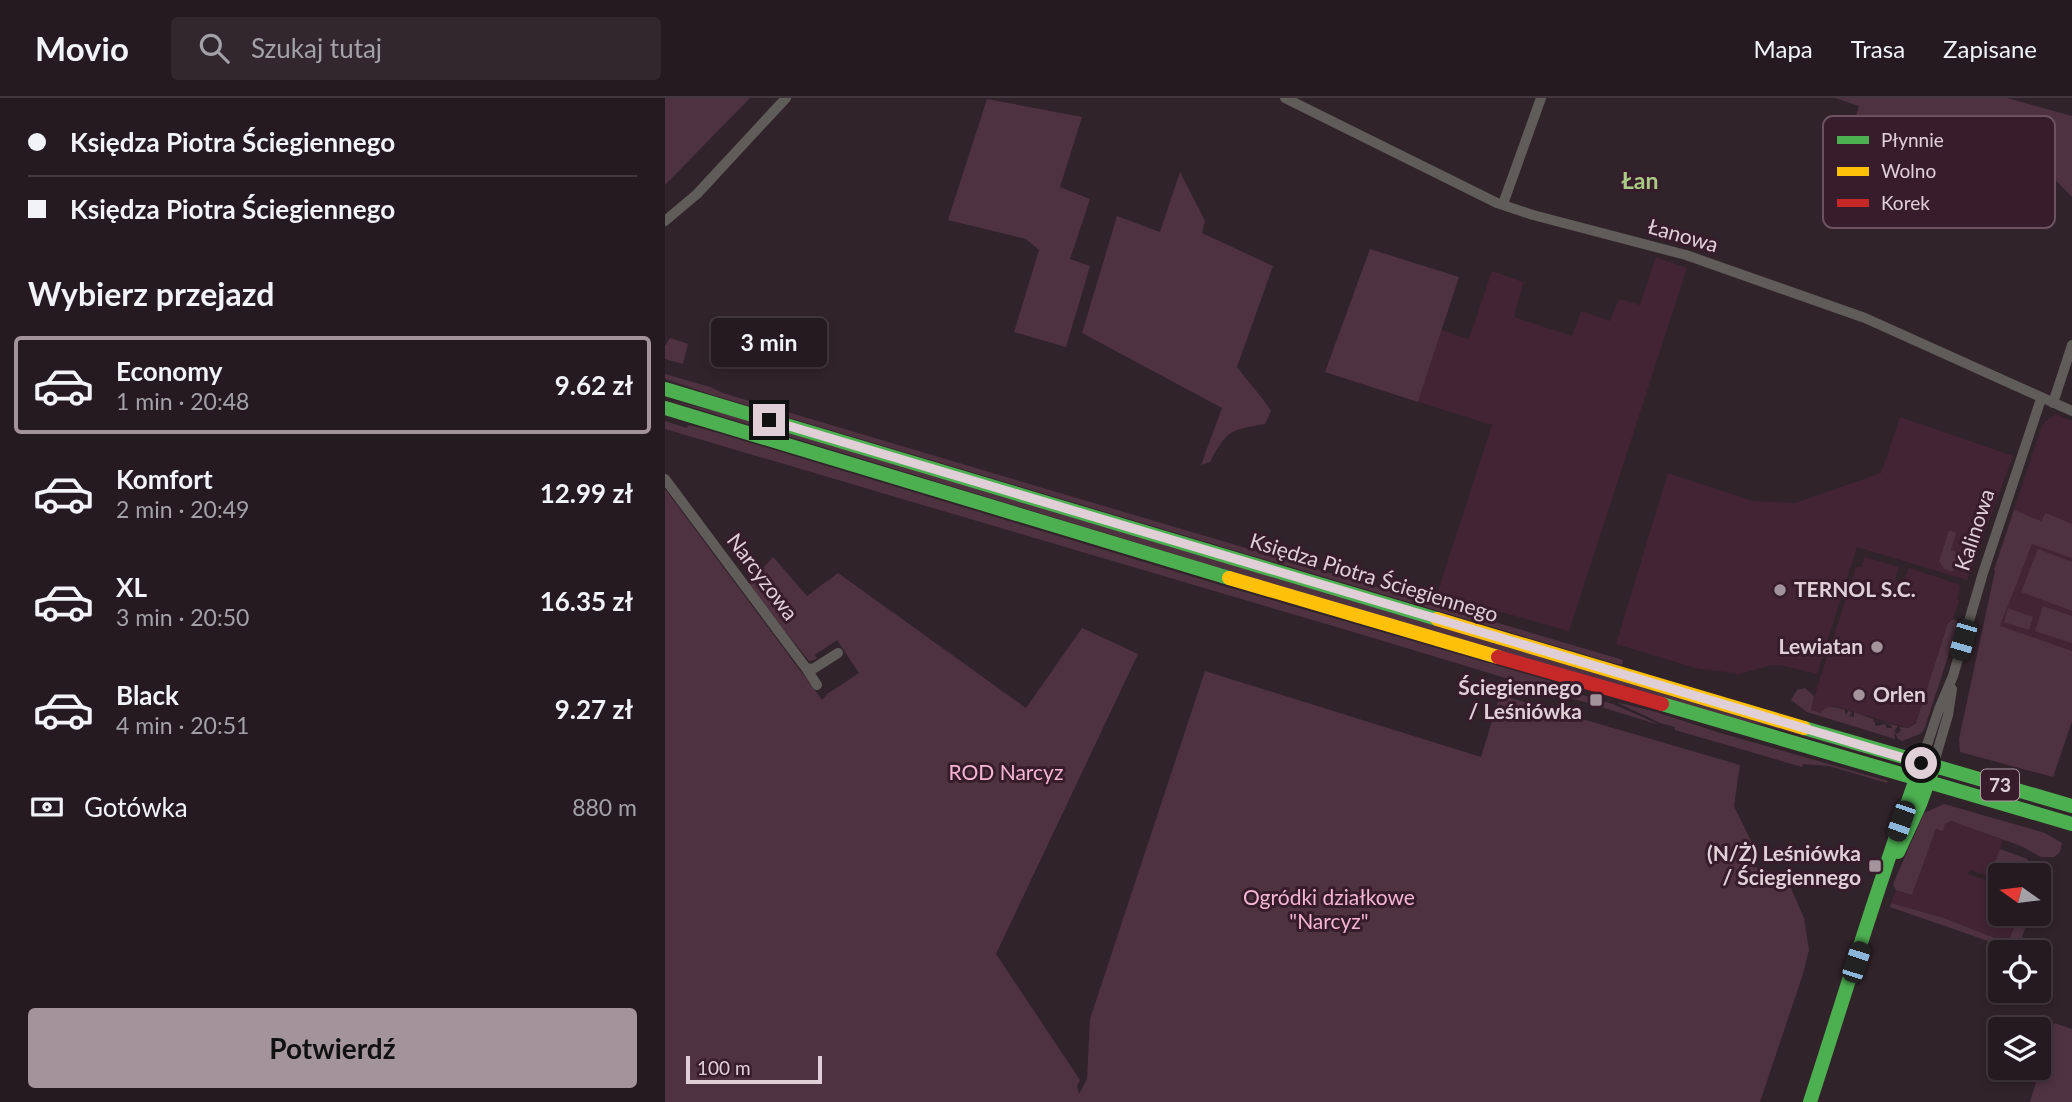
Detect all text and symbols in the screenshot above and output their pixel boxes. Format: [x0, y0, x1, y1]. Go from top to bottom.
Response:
search box [171, 17, 661, 80]
text: Movio [35, 28, 129, 68]
icon: search [195, 29, 233, 67]
text: Szukaj tutaj [251, 32, 382, 64]
text: Mapa [1754, 34, 1813, 63]
text: Trasa [1851, 34, 1905, 63]
text: Zapisane [1943, 34, 2037, 63]
legend [1823, 116, 2055, 228]
text: Księdza Piotra Ściegiennego [70, 126, 395, 158]
text: Płynnie [1881, 128, 1944, 151]
text: Wolno [1881, 159, 1936, 182]
district label: Łan [1622, 166, 1658, 194]
text: Korek [1881, 191, 1930, 214]
text: Księdza Piotra Ściegiennego [70, 193, 395, 225]
street label: Łanowa [1645, 213, 1721, 256]
text: Wybierz przejazd [28, 274, 274, 313]
callout: 3 min [711, 318, 827, 368]
text: 3 min [740, 328, 798, 356]
icon: car [32, 354, 95, 417]
text: Economy [116, 355, 222, 387]
text: 9.62 zł [555, 369, 633, 401]
text: 1 min · 20:48 [116, 387, 249, 415]
route end [753, 404, 785, 436]
icon: car [32, 462, 95, 525]
text: Komfort [116, 463, 213, 495]
text: 12.99 zł [540, 477, 633, 509]
street label: Kalinowa [1949, 485, 1999, 574]
text: 2 min · 20:49 [116, 495, 249, 523]
street label: Księdza Piotra Ściegiennego [1247, 527, 1502, 626]
street label: Narcyzowa [722, 528, 804, 624]
icon: car [32, 570, 95, 633]
text: XL [116, 571, 147, 603]
place label: TERNOL S.C. [1794, 576, 1916, 601]
marker: TERNOL S.C. [1772, 582, 1788, 598]
text: 16.35 zł [540, 585, 633, 617]
text: 3 min · 20:50 [116, 603, 249, 631]
car [1948, 617, 1979, 663]
place label: Lewiatan [1779, 633, 1863, 658]
marker: Lewiatan [1869, 639, 1885, 655]
place label: Ściegiennego / Leśniówka [1458, 674, 1582, 723]
icon: car [32, 678, 95, 741]
text: Black [116, 679, 179, 711]
place label: Orlen [1873, 681, 1926, 706]
marker: Orlen [1851, 687, 1867, 703]
marker: Ściegiennego / Leśniówka [1588, 692, 1604, 708]
text: 9.27 zł [555, 693, 633, 725]
text: 4 min · 20:51 [116, 711, 249, 739]
route start [1905, 747, 1937, 779]
park label: ROD Narcyz [949, 759, 1063, 784]
road number: 73 [1981, 770, 2019, 800]
icon: cash [28, 788, 66, 826]
text: Gotówka [84, 791, 188, 823]
text: 880 m [572, 793, 637, 821]
car [1885, 798, 1918, 844]
place label: (N/Ż) Leśniówka / Ściegiennego [1707, 840, 1861, 889]
marker: (N/Ż) Leśniówka / Ściegiennego [1867, 858, 1883, 874]
north arrow [1988, 863, 2051, 926]
map controls [1988, 863, 2051, 1080]
park label: Ogródki działkowe "Narcyz" [1243, 884, 1415, 933]
car [1840, 939, 1873, 985]
button: locate [1988, 940, 2051, 1003]
button: Potwierdź [28, 1008, 637, 1088]
button: layers [1988, 1017, 2051, 1080]
scale bar [686, 1053, 823, 1085]
text: 100 m [697, 1056, 751, 1079]

